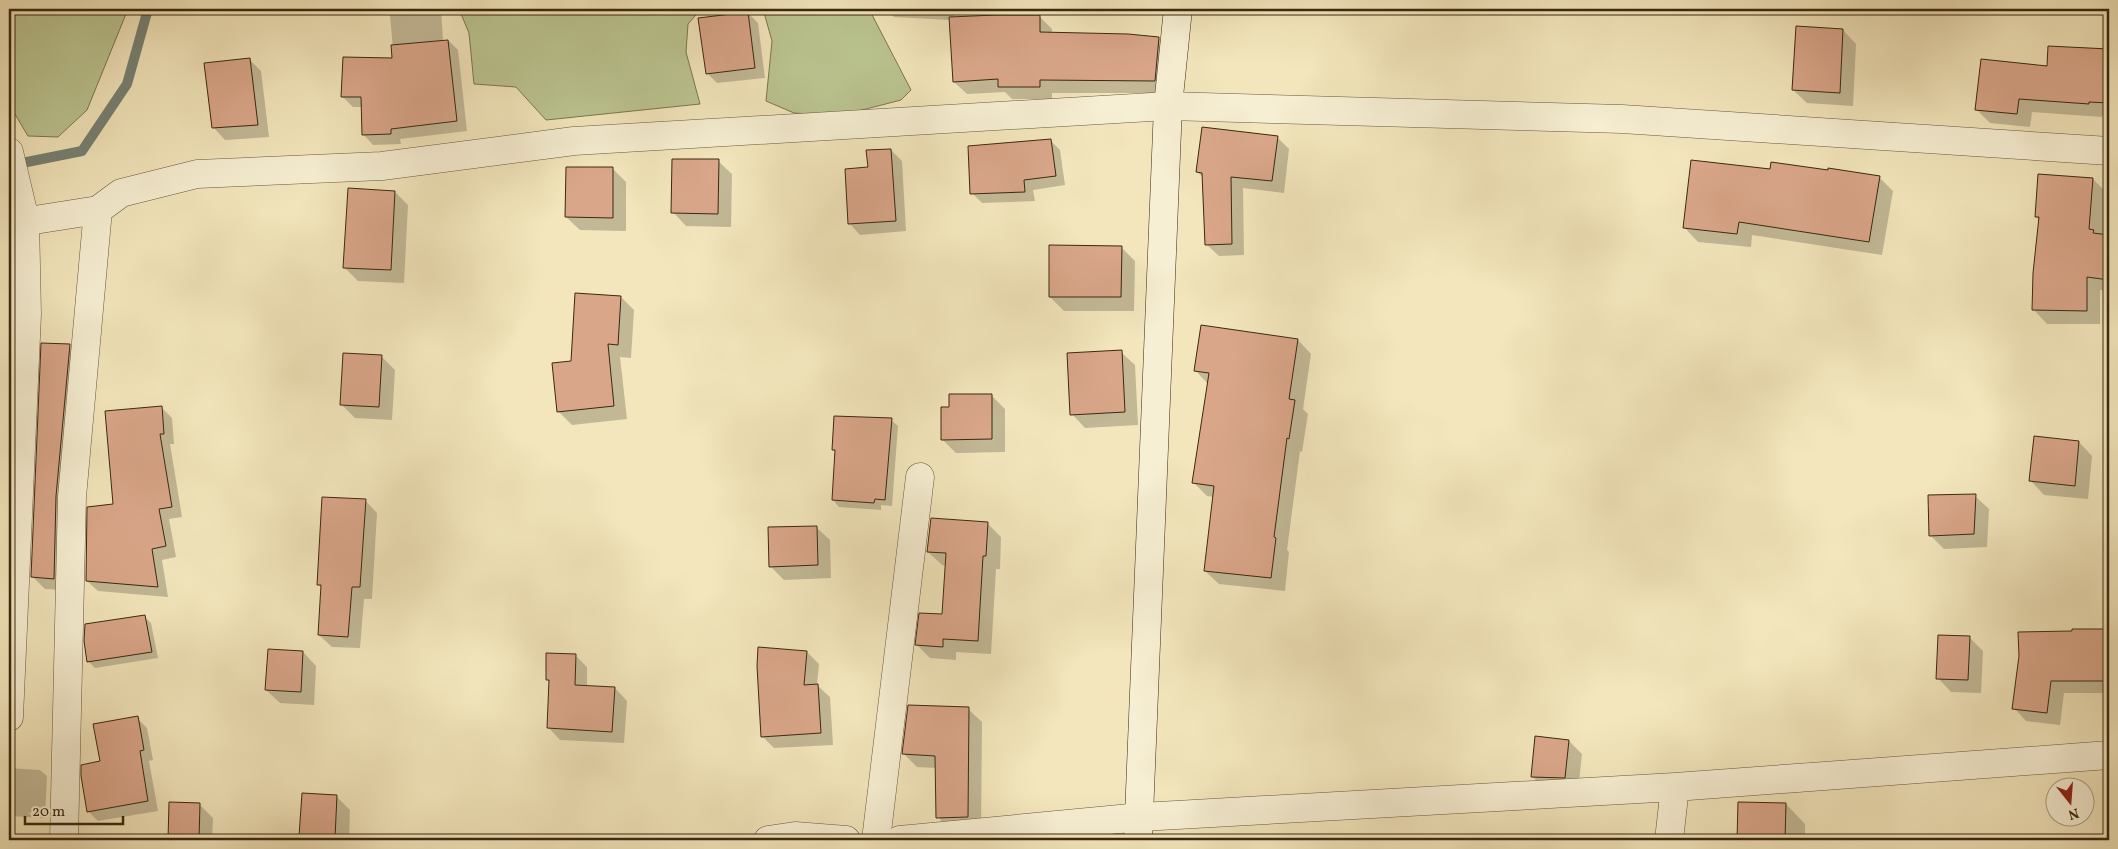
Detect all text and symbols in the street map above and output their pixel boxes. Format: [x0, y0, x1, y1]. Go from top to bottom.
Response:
north arrow [2046, 776, 2096, 826]
scale bar [25, 794, 122, 826]
text: 20 m [32, 802, 65, 823]
text: N [2066, 802, 2081, 824]

